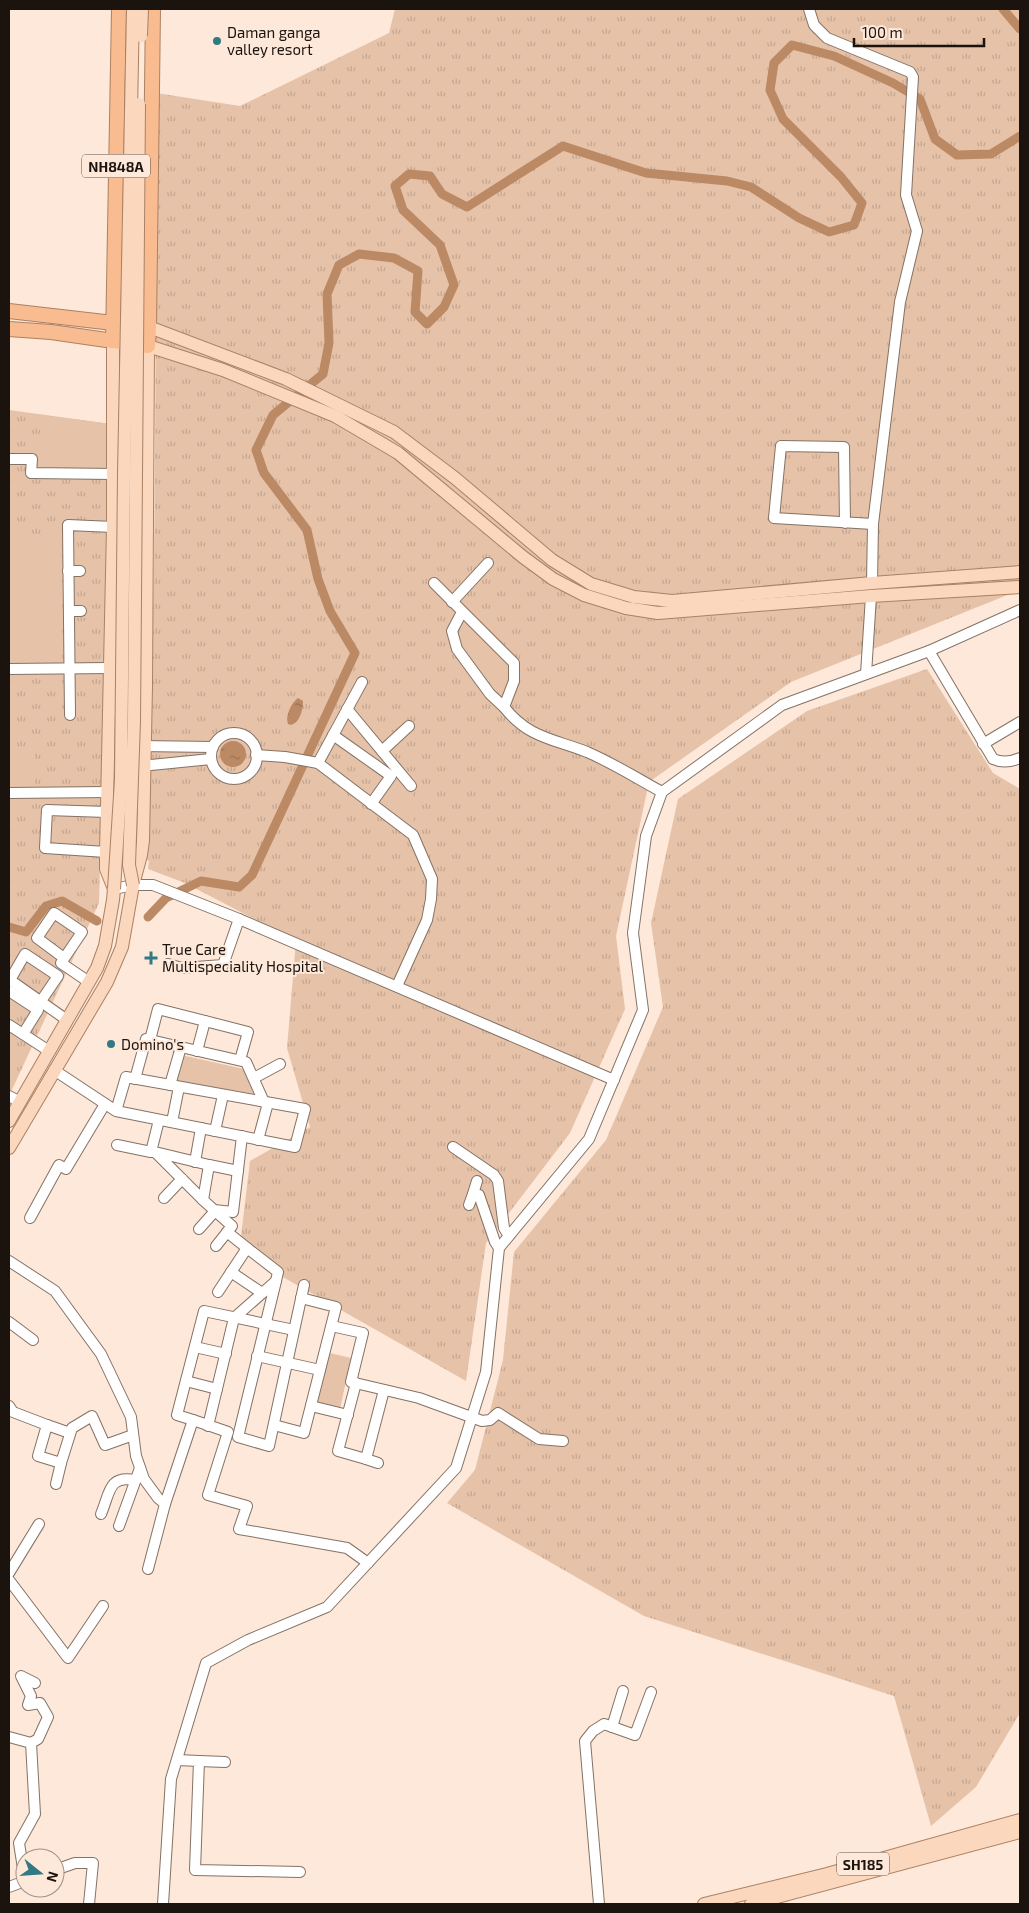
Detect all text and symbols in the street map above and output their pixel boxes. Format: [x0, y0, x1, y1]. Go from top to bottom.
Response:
scale bar [854, 15, 984, 47]
place label: Daman ganga valley resort [227, 23, 320, 58]
text: 100 m [862, 23, 903, 41]
marker: Daman ganga valley resort [211, 35, 223, 47]
road number: NH848A [82, 154, 150, 178]
place label: True Care Multispeciality Hospital [162, 940, 324, 975]
marker: True Care Multispeciality Hospital [144, 951, 158, 965]
place label: Domino's [121, 1035, 184, 1053]
marker: Domino's [105, 1038, 117, 1050]
north arrow [15, 1848, 65, 1898]
road number: SH185 [837, 1852, 889, 1876]
text: N [43, 1870, 63, 1884]

